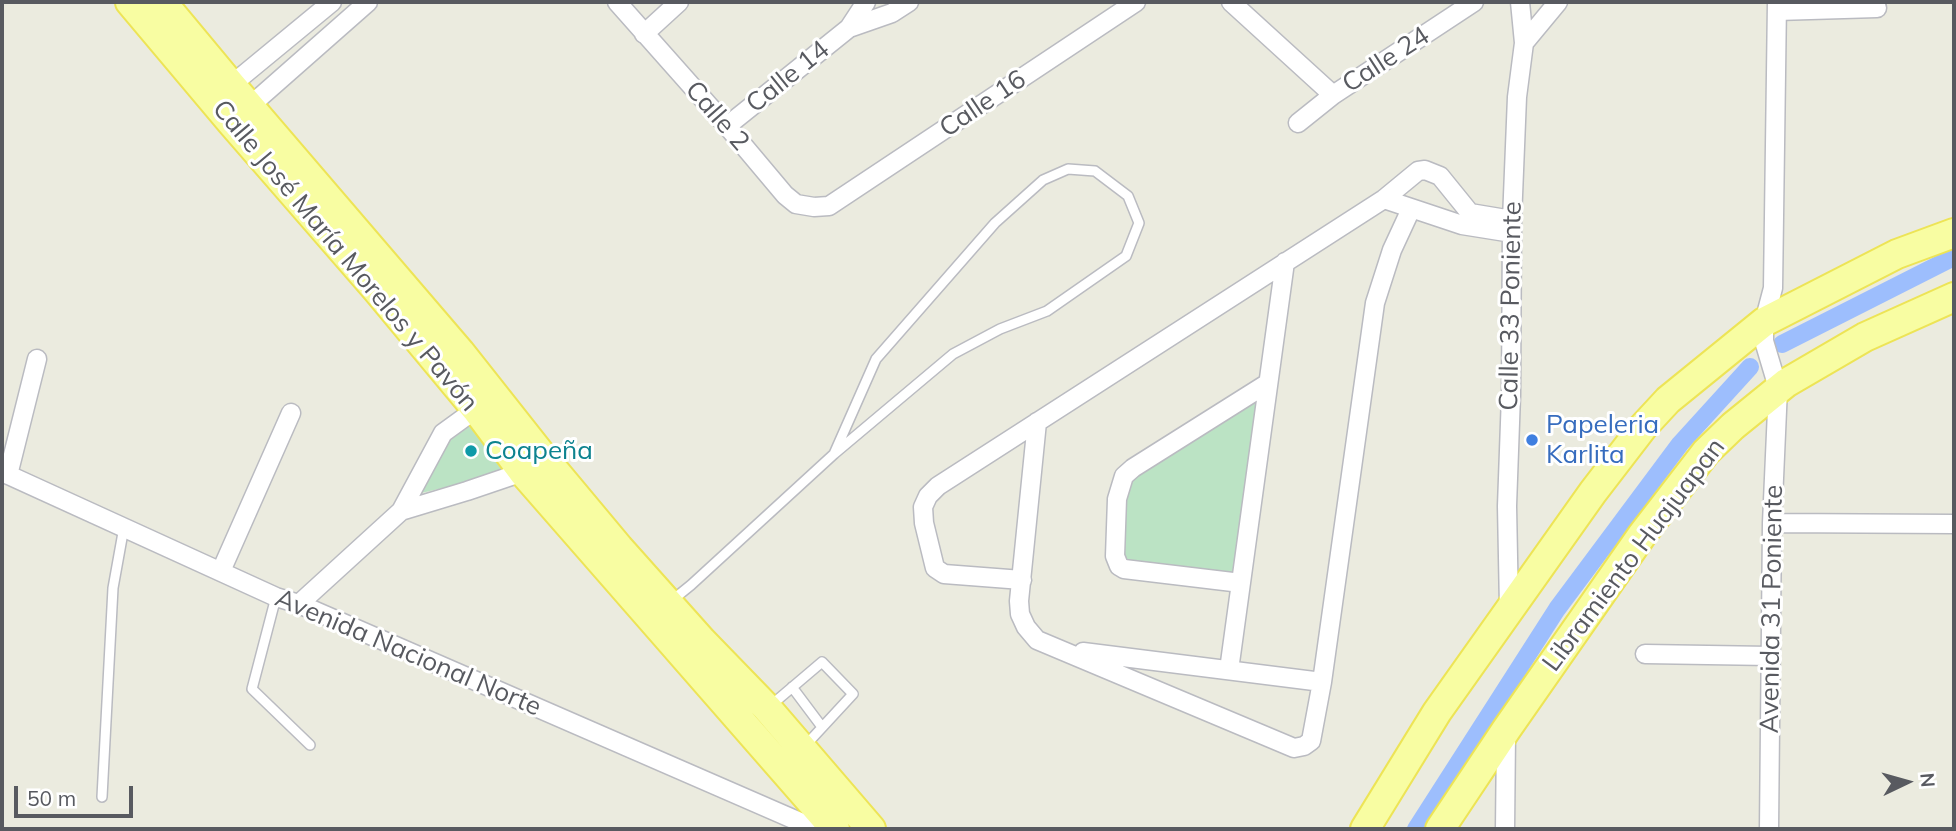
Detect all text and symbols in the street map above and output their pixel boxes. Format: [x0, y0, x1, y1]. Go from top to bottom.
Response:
street label: Calle 24 [1337, 20, 1435, 100]
street label: Calle 14 [740, 34, 836, 120]
street label: Calle 16 [934, 64, 1032, 144]
street label: Calle 2 [678, 75, 756, 157]
street label: Calle José María Morelos y Pavón [206, 94, 484, 418]
street label: Calle 33 Poniente [1494, 201, 1528, 411]
place label: Papeleria Karlita [1546, 409, 1659, 471]
marker: Papeleria Karlita [1524, 432, 1540, 448]
street label: Libramiento Huajuapan [1536, 432, 1732, 678]
place label: Coapeña [485, 435, 593, 467]
marker: Coapeña [463, 443, 479, 459]
street label: Avenida 31 Poniente [1754, 484, 1790, 734]
street label: Avenida Nacional Norte [270, 583, 546, 723]
north arrow [1872, 747, 1942, 817]
scale bar [18, 772, 136, 816]
text: N [1915, 772, 1940, 788]
text: 50 m [27, 785, 76, 811]

